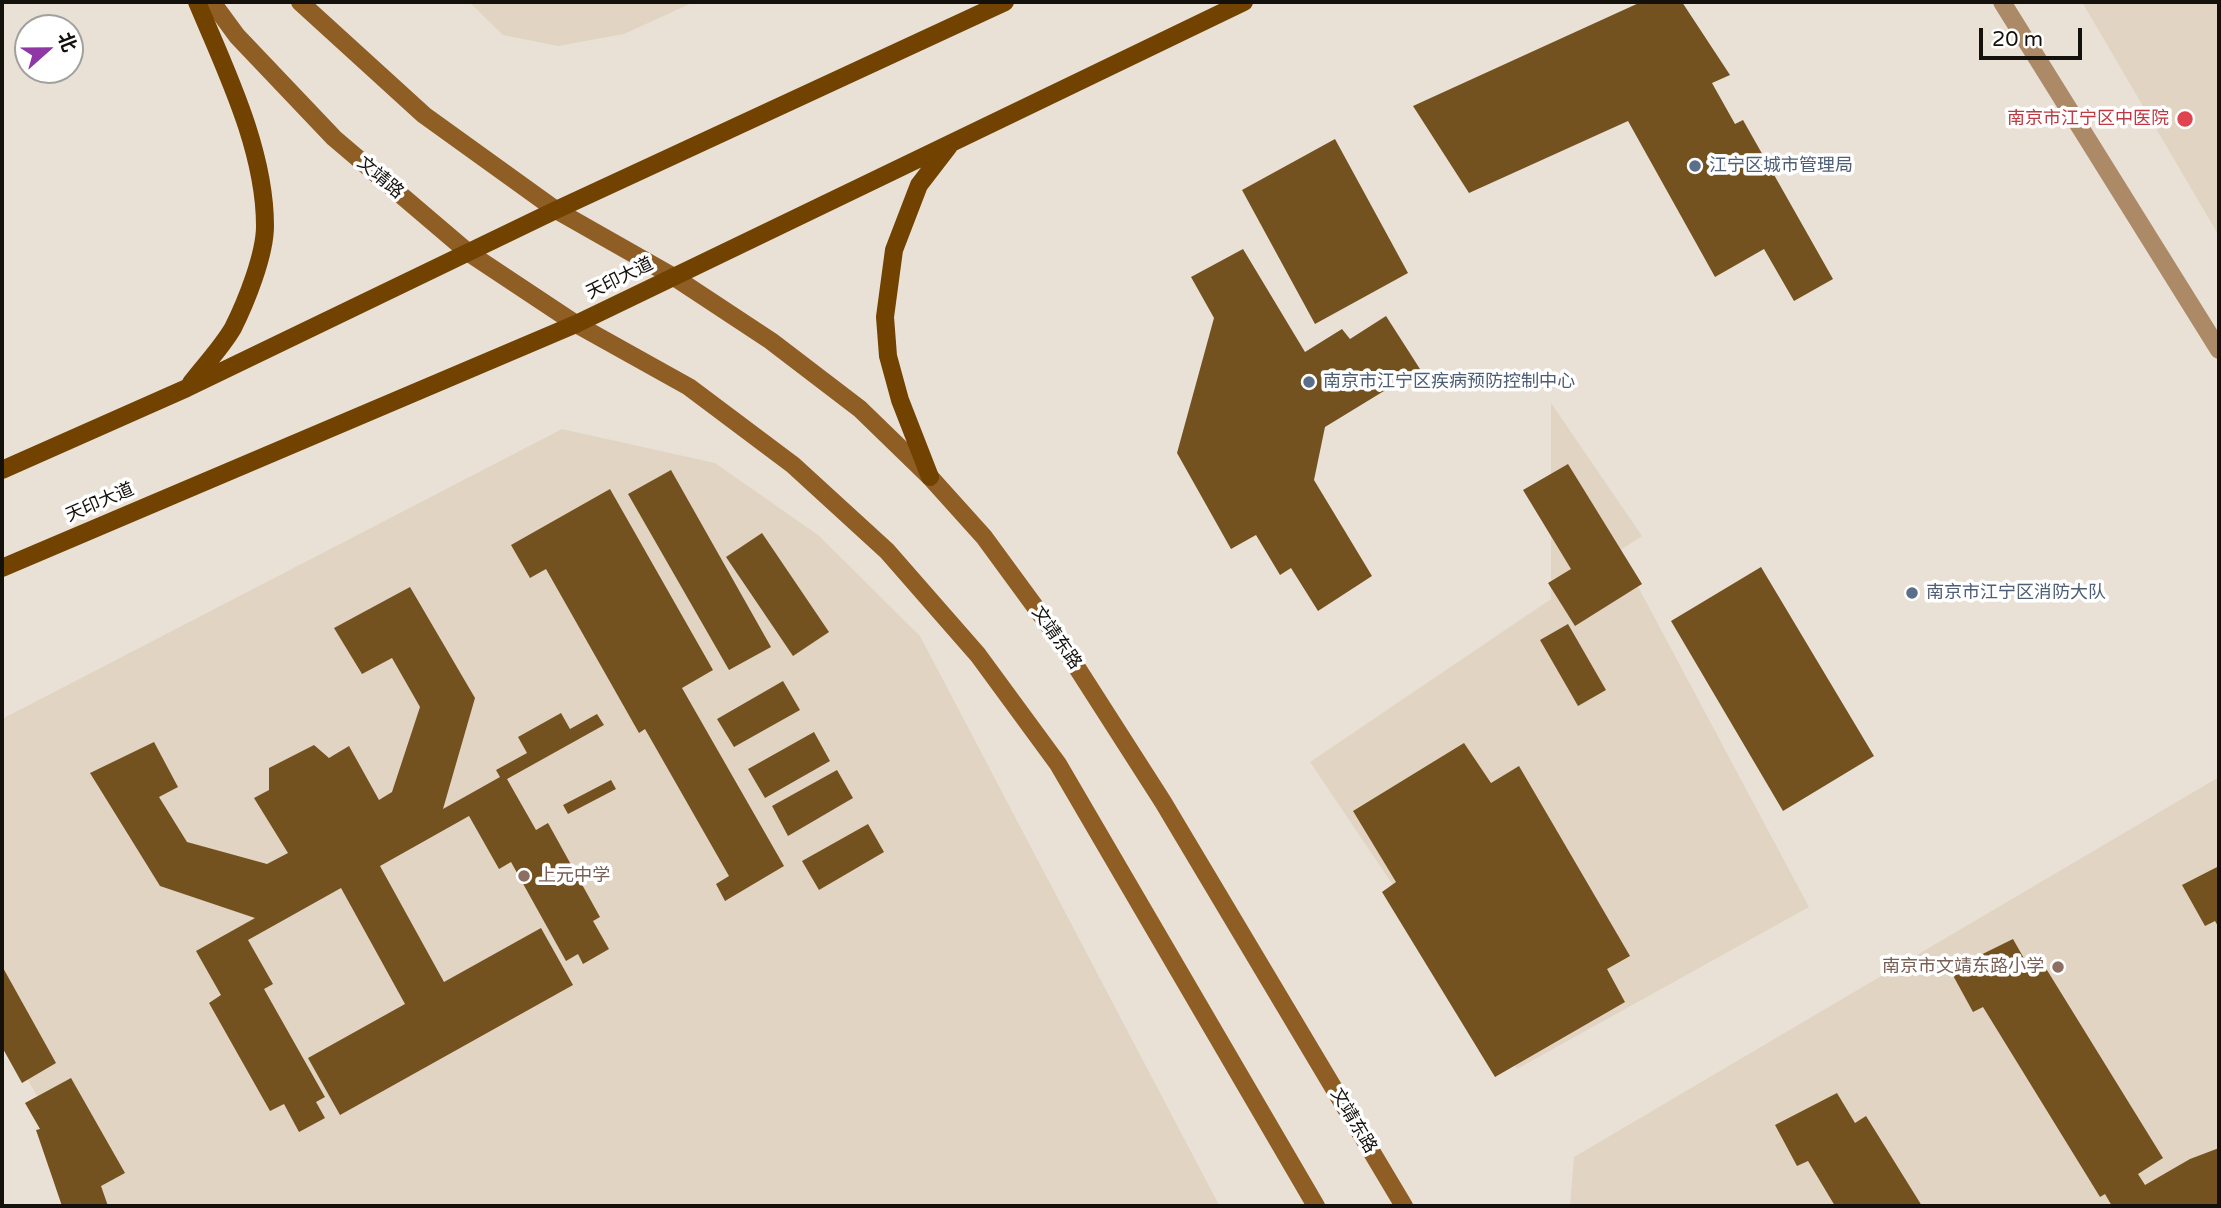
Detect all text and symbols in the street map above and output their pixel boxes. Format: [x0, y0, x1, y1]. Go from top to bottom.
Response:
north arrow [14, 14, 84, 84]
scale bar [1983, 14, 2086, 58]
text: 20 m [1992, 27, 2043, 52]
text: 北 [53, 29, 80, 55]
place label: 南京市江宁区中医院 [2007, 108, 2169, 130]
marker: 南京市江宁区中医院 [2175, 109, 2195, 129]
street label: 文靖路 [352, 152, 408, 204]
place label: 江宁区城市管理局 [1709, 155, 1853, 177]
marker: 江宁区城市管理局 [1687, 158, 1703, 174]
street label: 天印大道 [583, 254, 657, 304]
place label: 南京市江宁区疾病预防控制中心 [1323, 371, 1575, 393]
marker: 南京市江宁区疾病预防控制中心 [1301, 374, 1317, 390]
street label: 天印大道 [63, 479, 137, 527]
place label: 南京市江宁区消防大队 [1926, 582, 2106, 604]
marker: 南京市江宁区消防大队 [1904, 585, 1920, 601]
street label: 文靖东路 [1027, 602, 1085, 674]
place label: 上元中学 [538, 865, 610, 887]
marker: 上元中学 [516, 868, 532, 884]
place label: 南京市文靖东路小学 [1882, 956, 2044, 978]
marker: 南京市文靖东路小学 [2050, 959, 2066, 975]
street label: 文靖东路 [1325, 1085, 1381, 1157]

